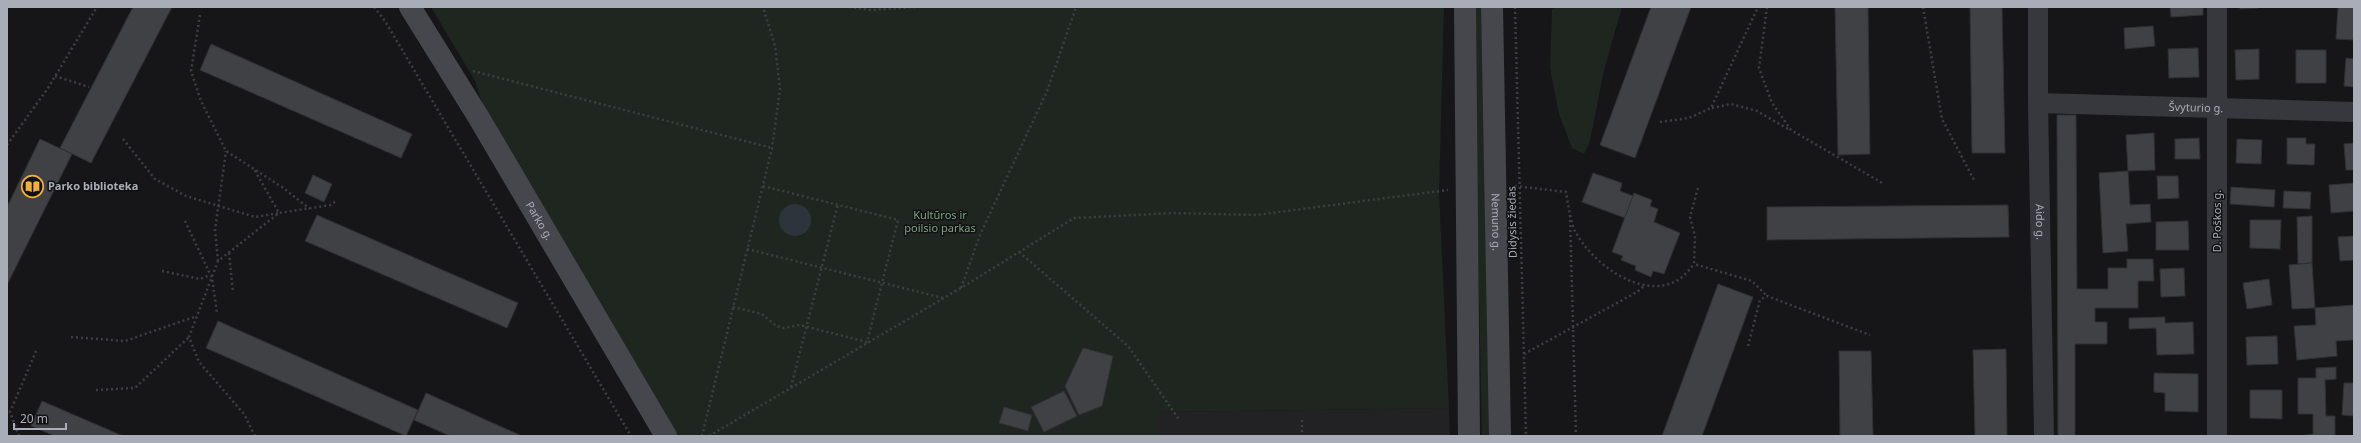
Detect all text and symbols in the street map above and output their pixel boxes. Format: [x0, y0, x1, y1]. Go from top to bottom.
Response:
street label: Švyturio g. [2168, 99, 2224, 115]
library icon: Parko biblioteka [19, 173, 45, 199]
place label: Parko biblioteka [48, 178, 138, 193]
street label: Didysis žiedas [1503, 186, 1520, 258]
street label: D. Poškos g. [2209, 190, 2224, 252]
street label: Nemuno g. [1488, 193, 1505, 251]
street label: Parko g. [523, 198, 557, 243]
street label: Aido g. [2033, 204, 2048, 240]
park label: Kultūros ir poilsio parkas [904, 207, 976, 235]
scale bar [14, 405, 66, 431]
text: 20 m [20, 410, 48, 427]

